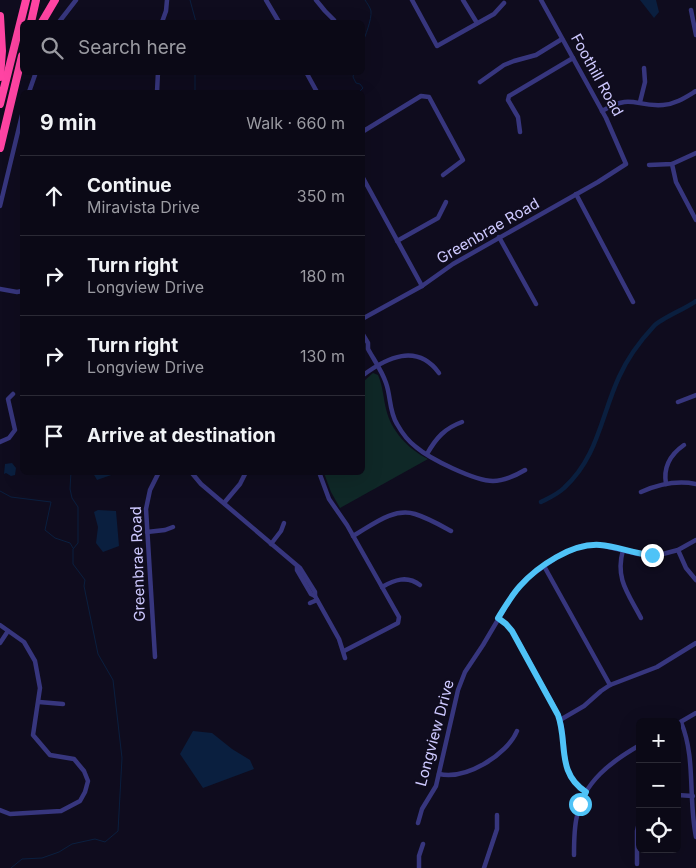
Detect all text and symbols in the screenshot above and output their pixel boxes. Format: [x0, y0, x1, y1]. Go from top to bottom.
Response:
search box [20, 20, 365, 75]
street label: Foothill Road [567, 30, 628, 119]
icon: search [38, 34, 66, 62]
text: Search here [78, 36, 187, 59]
text: 9 min [40, 110, 97, 135]
text: Walk · 660 m [246, 113, 345, 133]
text: Continue [87, 174, 172, 197]
icon: ahead [40, 182, 68, 210]
text: 350 m [297, 186, 345, 206]
street label: Greenbrae Road [433, 194, 542, 268]
text: Miravista Drive [87, 197, 200, 217]
text: Turn right [87, 254, 178, 277]
icon: right [40, 262, 68, 290]
text: 180 m [300, 266, 345, 286]
text: Longview Drive [87, 277, 204, 297]
text: Turn right [87, 334, 178, 357]
icon: right [40, 342, 68, 370]
text: 130 m [300, 346, 345, 366]
text: Longview Drive [87, 357, 204, 377]
icon: arrive [40, 422, 68, 450]
text: Arrive at destination [87, 424, 276, 447]
street label: Greenbrae Road [126, 506, 149, 622]
route end [641, 544, 664, 567]
street label: Longview Drive [411, 677, 458, 788]
map controls [636, 718, 681, 853]
button: + [636, 718, 681, 763]
button: − [636, 763, 681, 808]
route start [569, 793, 592, 816]
button: locate [636, 808, 681, 853]

